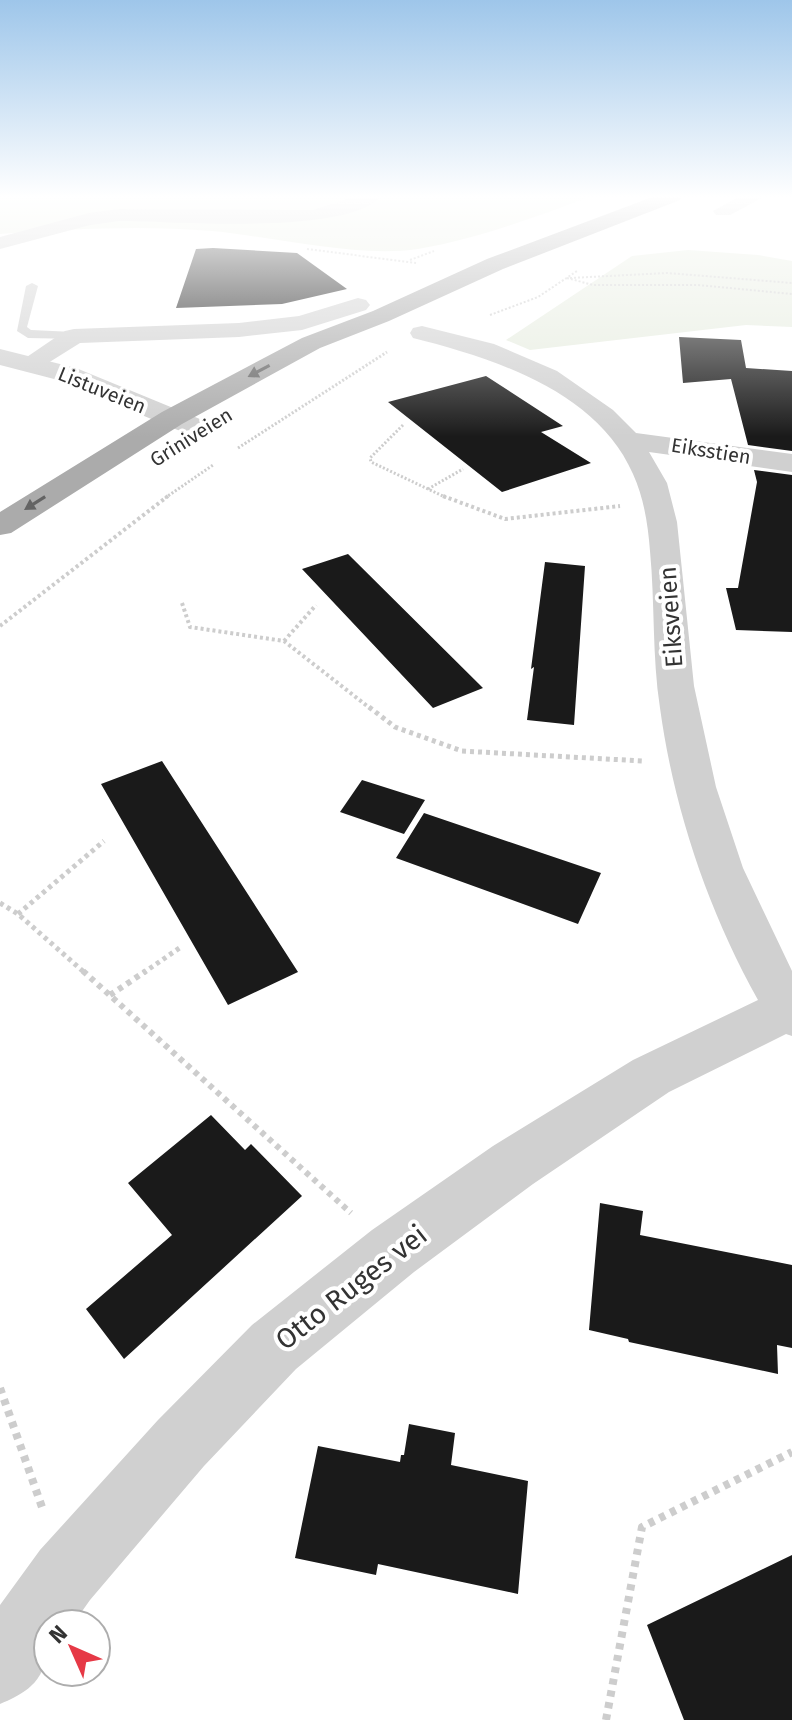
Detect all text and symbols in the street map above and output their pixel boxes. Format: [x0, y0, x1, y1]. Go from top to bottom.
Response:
street label: Listuveien [55, 362, 149, 418]
one-way arrow [248, 363, 270, 377]
street label: Griniveien [146, 402, 236, 472]
street label: Eiksstien [669, 433, 753, 469]
one-way arrow [24, 495, 46, 509]
street label: Eiksveien [654, 566, 688, 668]
street label: Otto Ruges vei [269, 1218, 434, 1357]
north arrow [32, 1608, 112, 1688]
text: N [44, 1620, 73, 1649]

